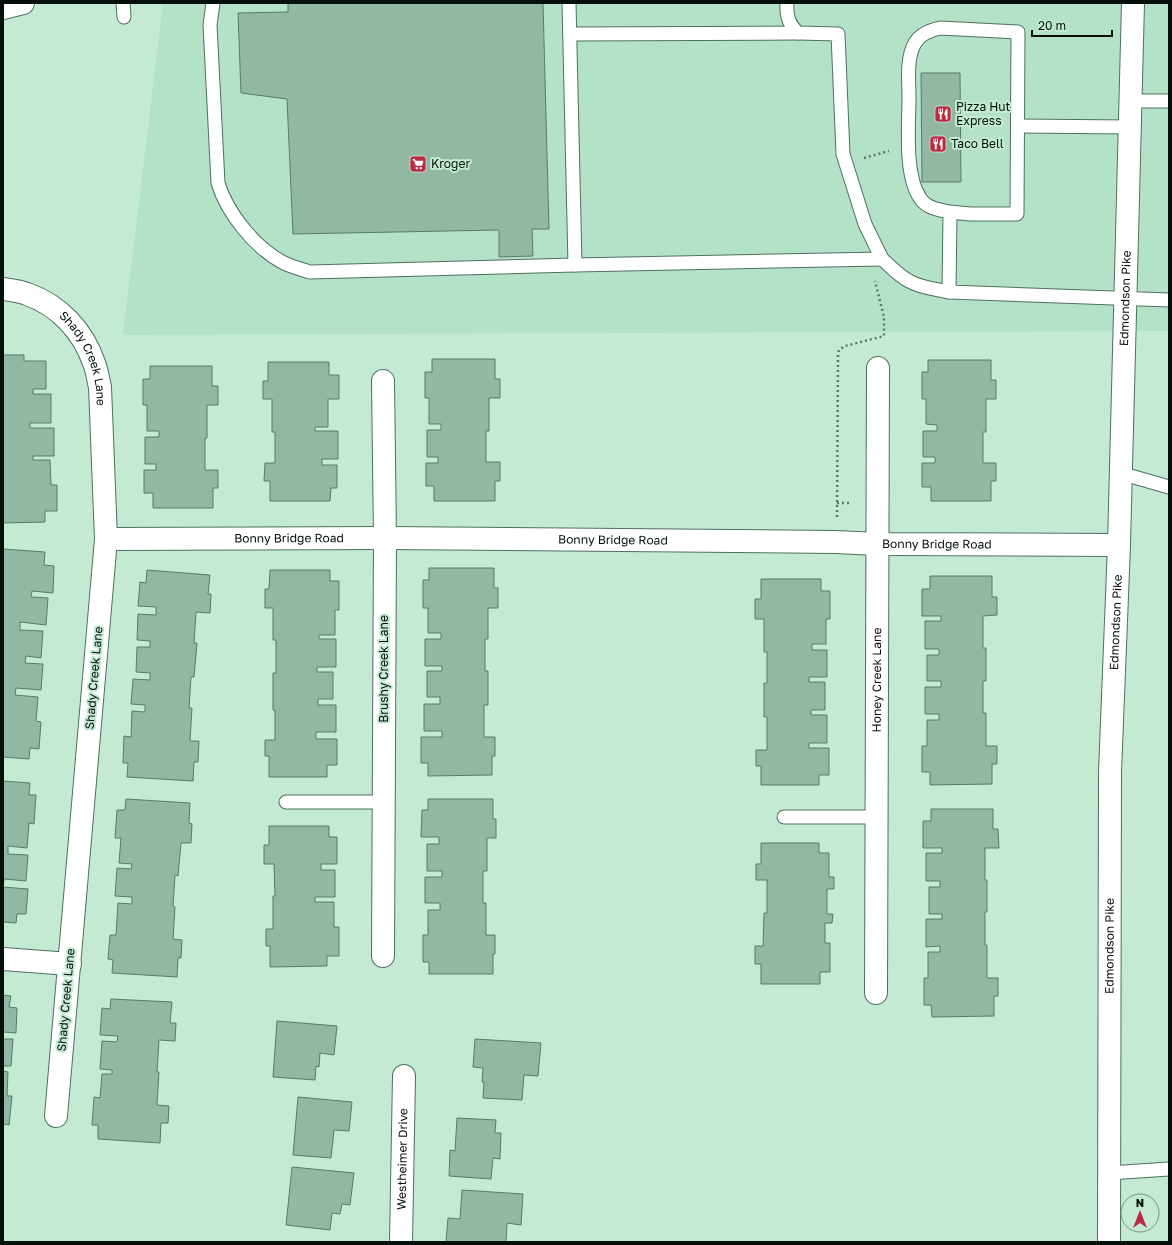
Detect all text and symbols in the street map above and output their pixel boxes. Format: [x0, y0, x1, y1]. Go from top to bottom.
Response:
scale bar [1032, 12, 1112, 38]
text: 20 m [1038, 18, 1066, 33]
place label: Pizza Hut Express [956, 99, 1011, 128]
restaurant icon: Pizza Hut Express [933, 104, 953, 124]
restaurant icon: Taco Bell [928, 134, 948, 154]
place label: Taco Bell [951, 136, 1004, 151]
supermarket icon: Kroger [408, 154, 428, 174]
place label: Kroger [431, 156, 470, 171]
street label: Edmondson Pike [1116, 250, 1134, 346]
street label: Shady Creek Lane [56, 308, 109, 406]
street label: Bonny Bridge Road [234, 530, 344, 546]
street label: Bonny Bridge Road [558, 532, 668, 548]
street label: Bonny Bridge Road [882, 536, 992, 551]
street label: Edmondson Pike [1106, 574, 1125, 670]
street label: Brushy Creek Lane [376, 615, 391, 723]
street label: Shady Creek Lane [82, 626, 105, 730]
street label: Honey Creek Lane [869, 628, 884, 732]
street label: Edmondson Pike [1102, 898, 1117, 994]
street label: Shady Creek Lane [54, 948, 77, 1052]
street label: Westheimer Drive [394, 1108, 410, 1210]
north arrow [1120, 1193, 1160, 1233]
text: N [1136, 1196, 1144, 1209]

